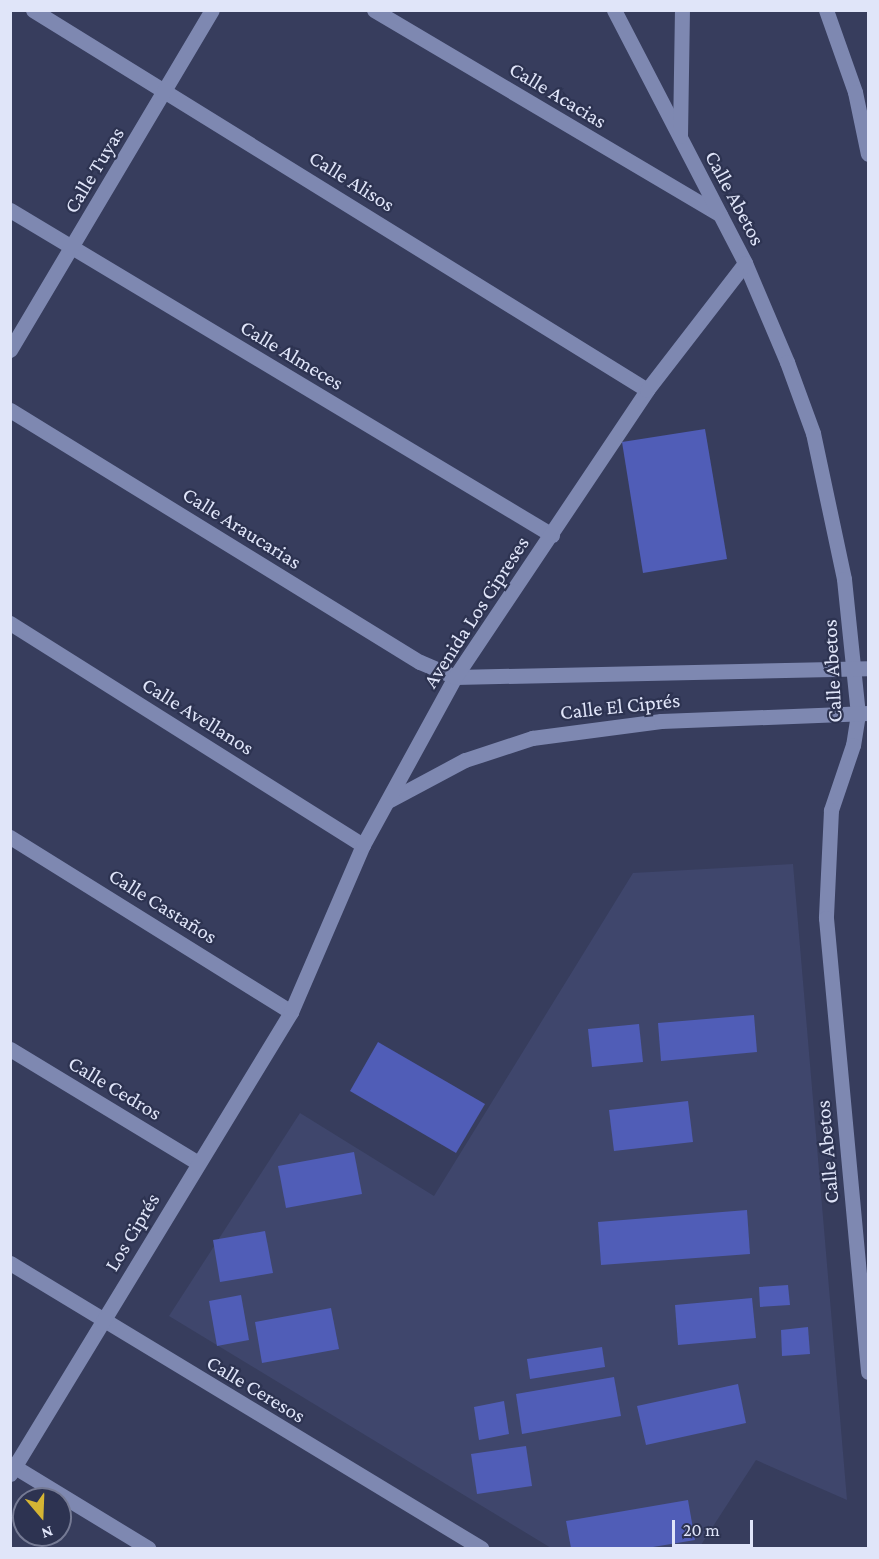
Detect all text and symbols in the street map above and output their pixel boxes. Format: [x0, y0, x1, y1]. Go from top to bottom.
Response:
street label: Calle Acacias [505, 56, 611, 134]
street label: Calle Tuyas [58, 122, 130, 218]
street label: Calle Alisos [305, 145, 399, 217]
street label: Calle Abetos [700, 146, 770, 250]
street label: Calle Almeces [236, 314, 348, 396]
street label: Calle Araucarias [178, 481, 306, 575]
street label: Avenida Los Cipreses [418, 531, 534, 693]
street label: Calle Abetos [817, 619, 847, 723]
street label: Calle Avellanos [137, 672, 259, 760]
street label: Calle El Ciprés [559, 687, 681, 725]
street label: Calle Castaños [104, 863, 222, 949]
street label: Calle Cedros [64, 1050, 166, 1126]
street label: Calle Abetos [810, 1099, 844, 1205]
street label: Los Ciprés [99, 1188, 165, 1276]
street label: Calle Ceresos [202, 1350, 310, 1428]
north arrow [12, 1487, 72, 1547]
scale bar [675, 1508, 756, 1546]
text: 20 m [683, 1520, 720, 1540]
text: N [39, 1523, 55, 1542]

